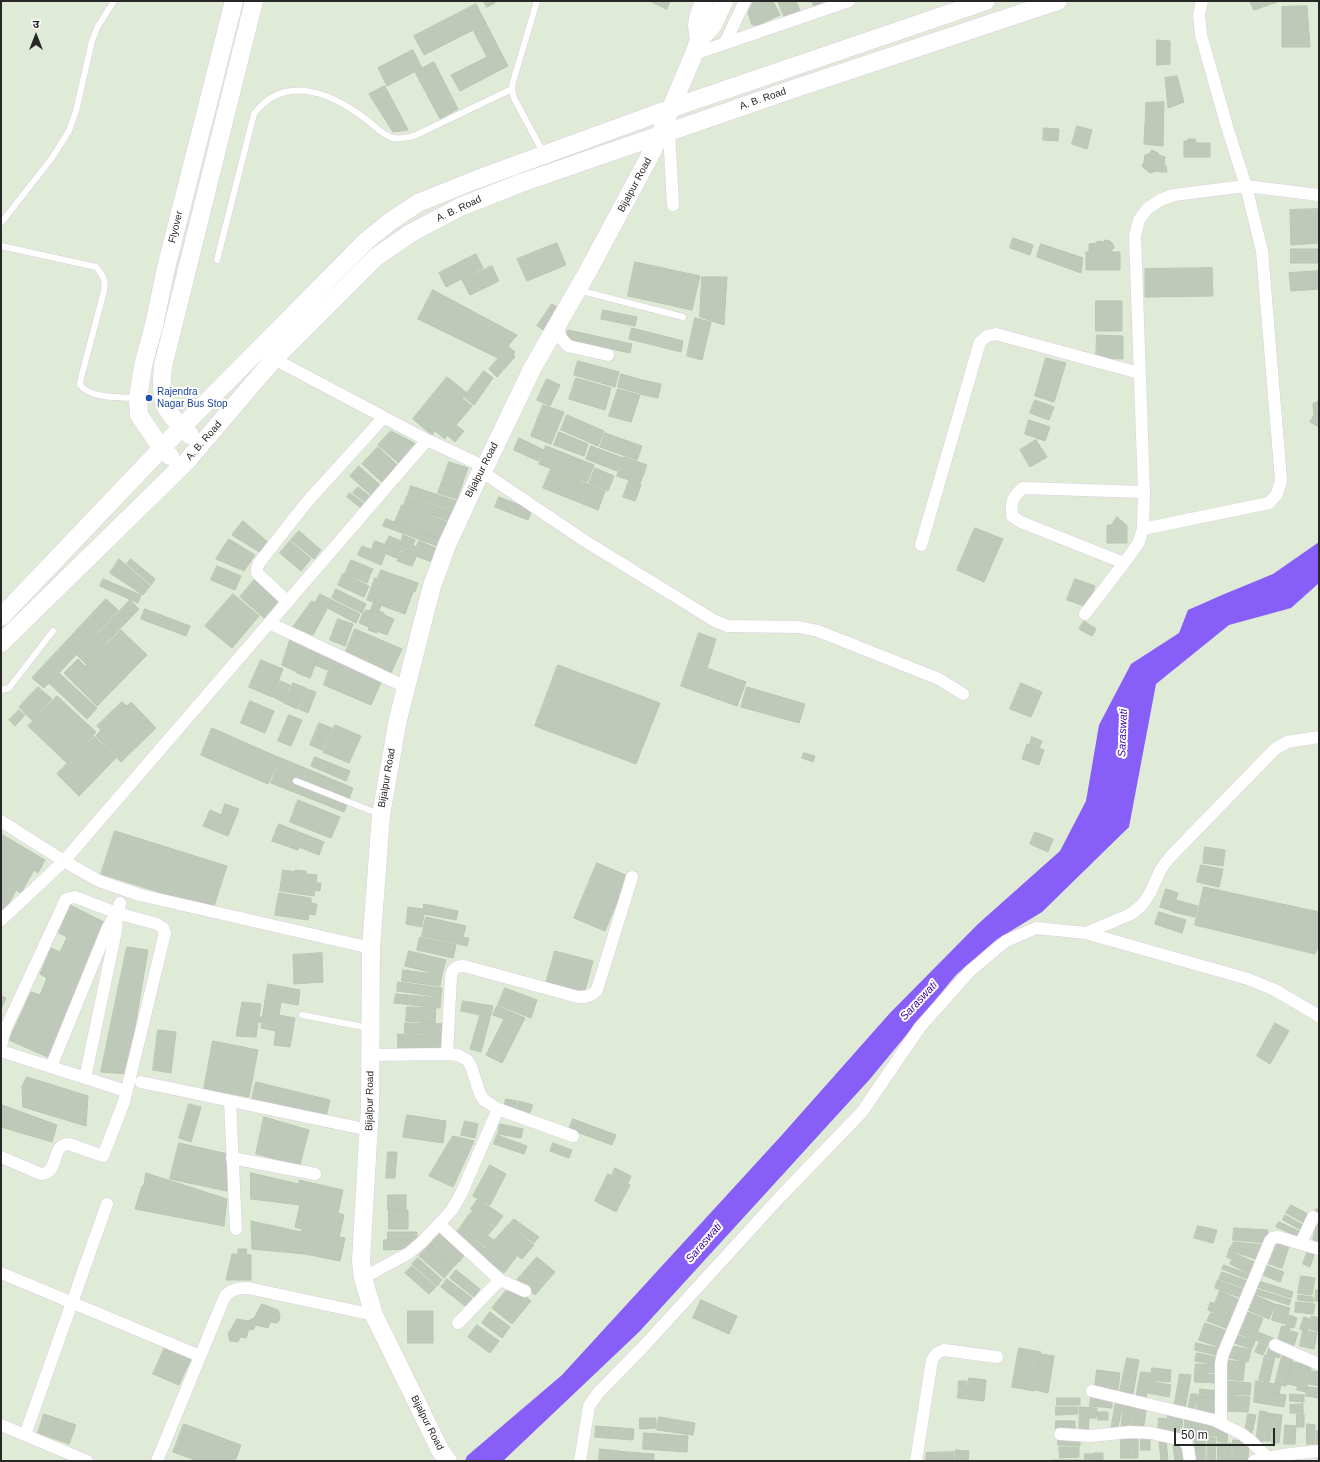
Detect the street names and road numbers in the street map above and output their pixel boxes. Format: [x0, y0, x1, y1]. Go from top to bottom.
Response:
street label: A. B. Road [738, 85, 788, 113]
street label: Bijalpur Road [616, 156, 654, 214]
street label: A. B. Road [435, 193, 483, 225]
street label: Flyover [166, 210, 186, 244]
street label: A. B. Road [184, 419, 224, 463]
street label: Bijalpur Road [463, 441, 501, 499]
street label: Bijalpur Road [376, 747, 398, 809]
street label: Bijalpur Road [363, 1071, 377, 1131]
street label: Bijalpur Road [408, 1394, 446, 1452]

